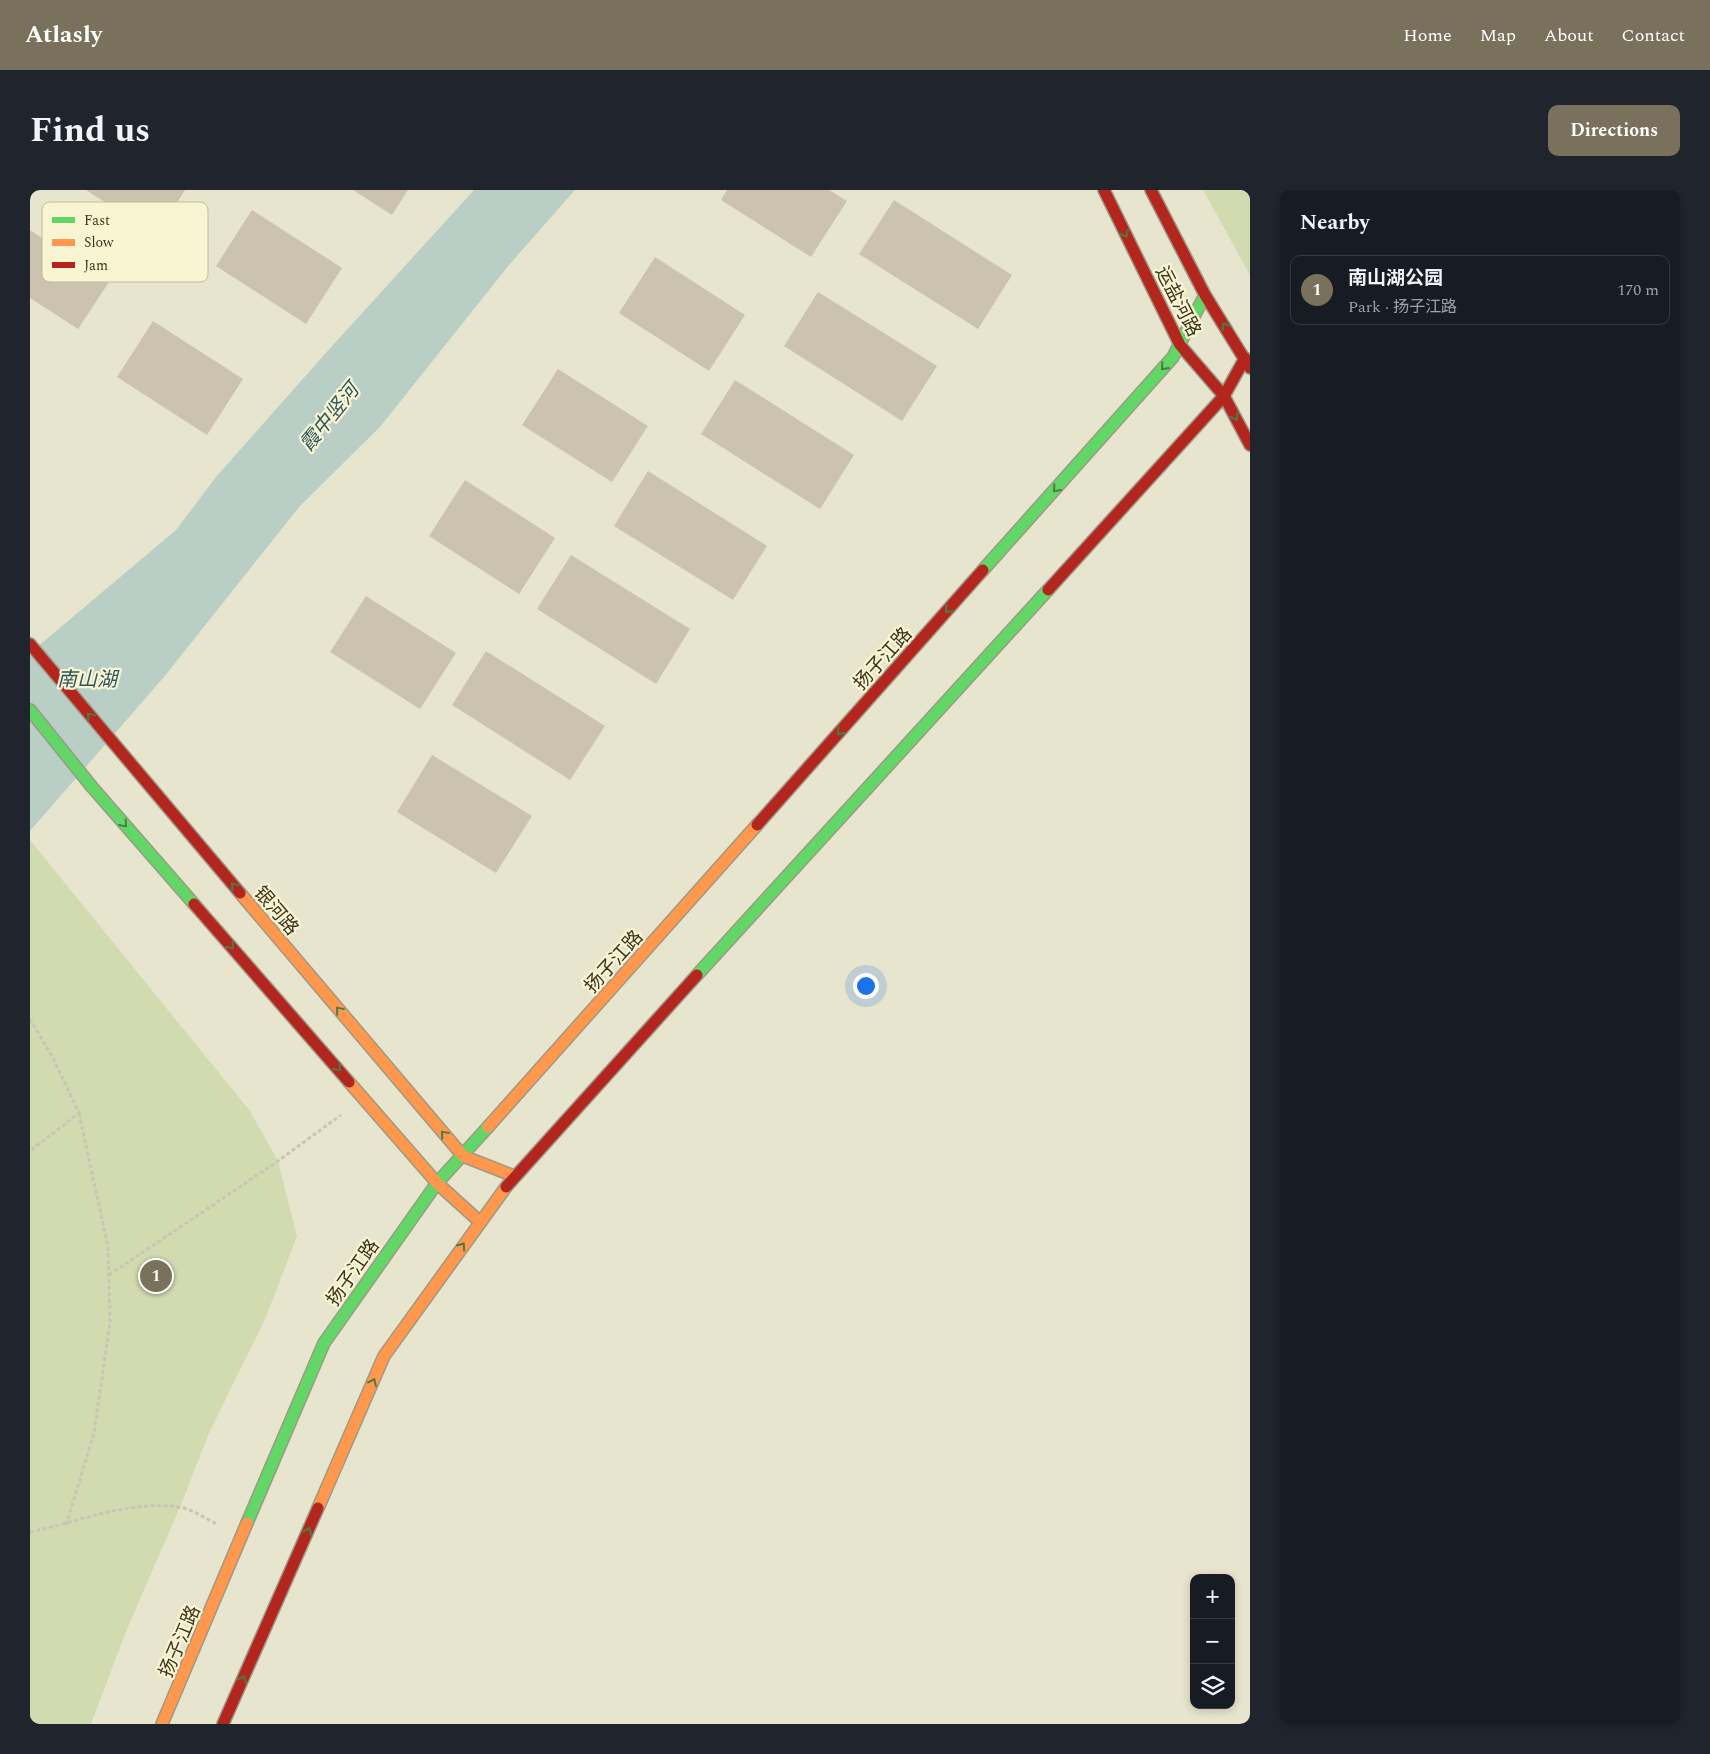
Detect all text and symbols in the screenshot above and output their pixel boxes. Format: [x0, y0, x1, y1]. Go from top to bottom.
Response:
text: Atlasly [25, 17, 102, 53]
text: Home [1403, 22, 1452, 49]
text: Map [1480, 22, 1516, 49]
text: About [1544, 22, 1594, 49]
text: Contact [1622, 22, 1685, 49]
text: Find us [30, 104, 150, 157]
button: Directions [1548, 105, 1680, 156]
legend [42, 202, 208, 282]
text: Nearby [1300, 207, 1370, 239]
text: Fast [84, 210, 110, 231]
one-way arrow [1119, 229, 1129, 238]
text: Slow [84, 232, 114, 253]
text: Jam [84, 255, 108, 276]
street label: 运盐河路 [1147, 261, 1208, 342]
text: 南山湖公园 [1348, 264, 1443, 293]
text: 1 [1313, 278, 1321, 302]
text: 170 m [1617, 278, 1659, 302]
text: Park · 扬子江路 [1348, 295, 1457, 319]
one-way arrow [1221, 323, 1231, 332]
one-way arrow [1161, 362, 1170, 371]
water label: 霞中竖河 [293, 374, 369, 458]
one-way arrow [1229, 412, 1239, 421]
one-way arrow [1053, 483, 1062, 492]
one-way arrow [945, 605, 954, 614]
street label: 扬子江路 [847, 621, 919, 697]
water label: 南山湖 [57, 665, 120, 695]
one-way arrow [86, 712, 95, 721]
one-way arrow [837, 726, 846, 735]
one-way arrow [118, 818, 127, 827]
street label: 银河路 [246, 880, 305, 942]
one-way arrow [231, 883, 240, 892]
street label: 扬子江路 [578, 924, 650, 1000]
one-way arrow [225, 941, 234, 950]
your location [853, 973, 879, 999]
one-way arrow [336, 1007, 345, 1016]
one-way arrow [332, 1063, 341, 1072]
one-way arrow [441, 1131, 450, 1140]
street label: 扬子江路 [320, 1233, 387, 1312]
one-way arrow [456, 1243, 465, 1252]
pin: 1 [140, 1257, 172, 1295]
one-way arrow [366, 1378, 377, 1387]
one-way arrow [301, 1527, 312, 1536]
map controls [1190, 1574, 1235, 1709]
button: + [1190, 1574, 1235, 1619]
street label: 扬子江路 [152, 1601, 209, 1682]
button: − [1190, 1619, 1235, 1664]
button: layers [1190, 1664, 1235, 1709]
one-way arrow [236, 1675, 247, 1684]

